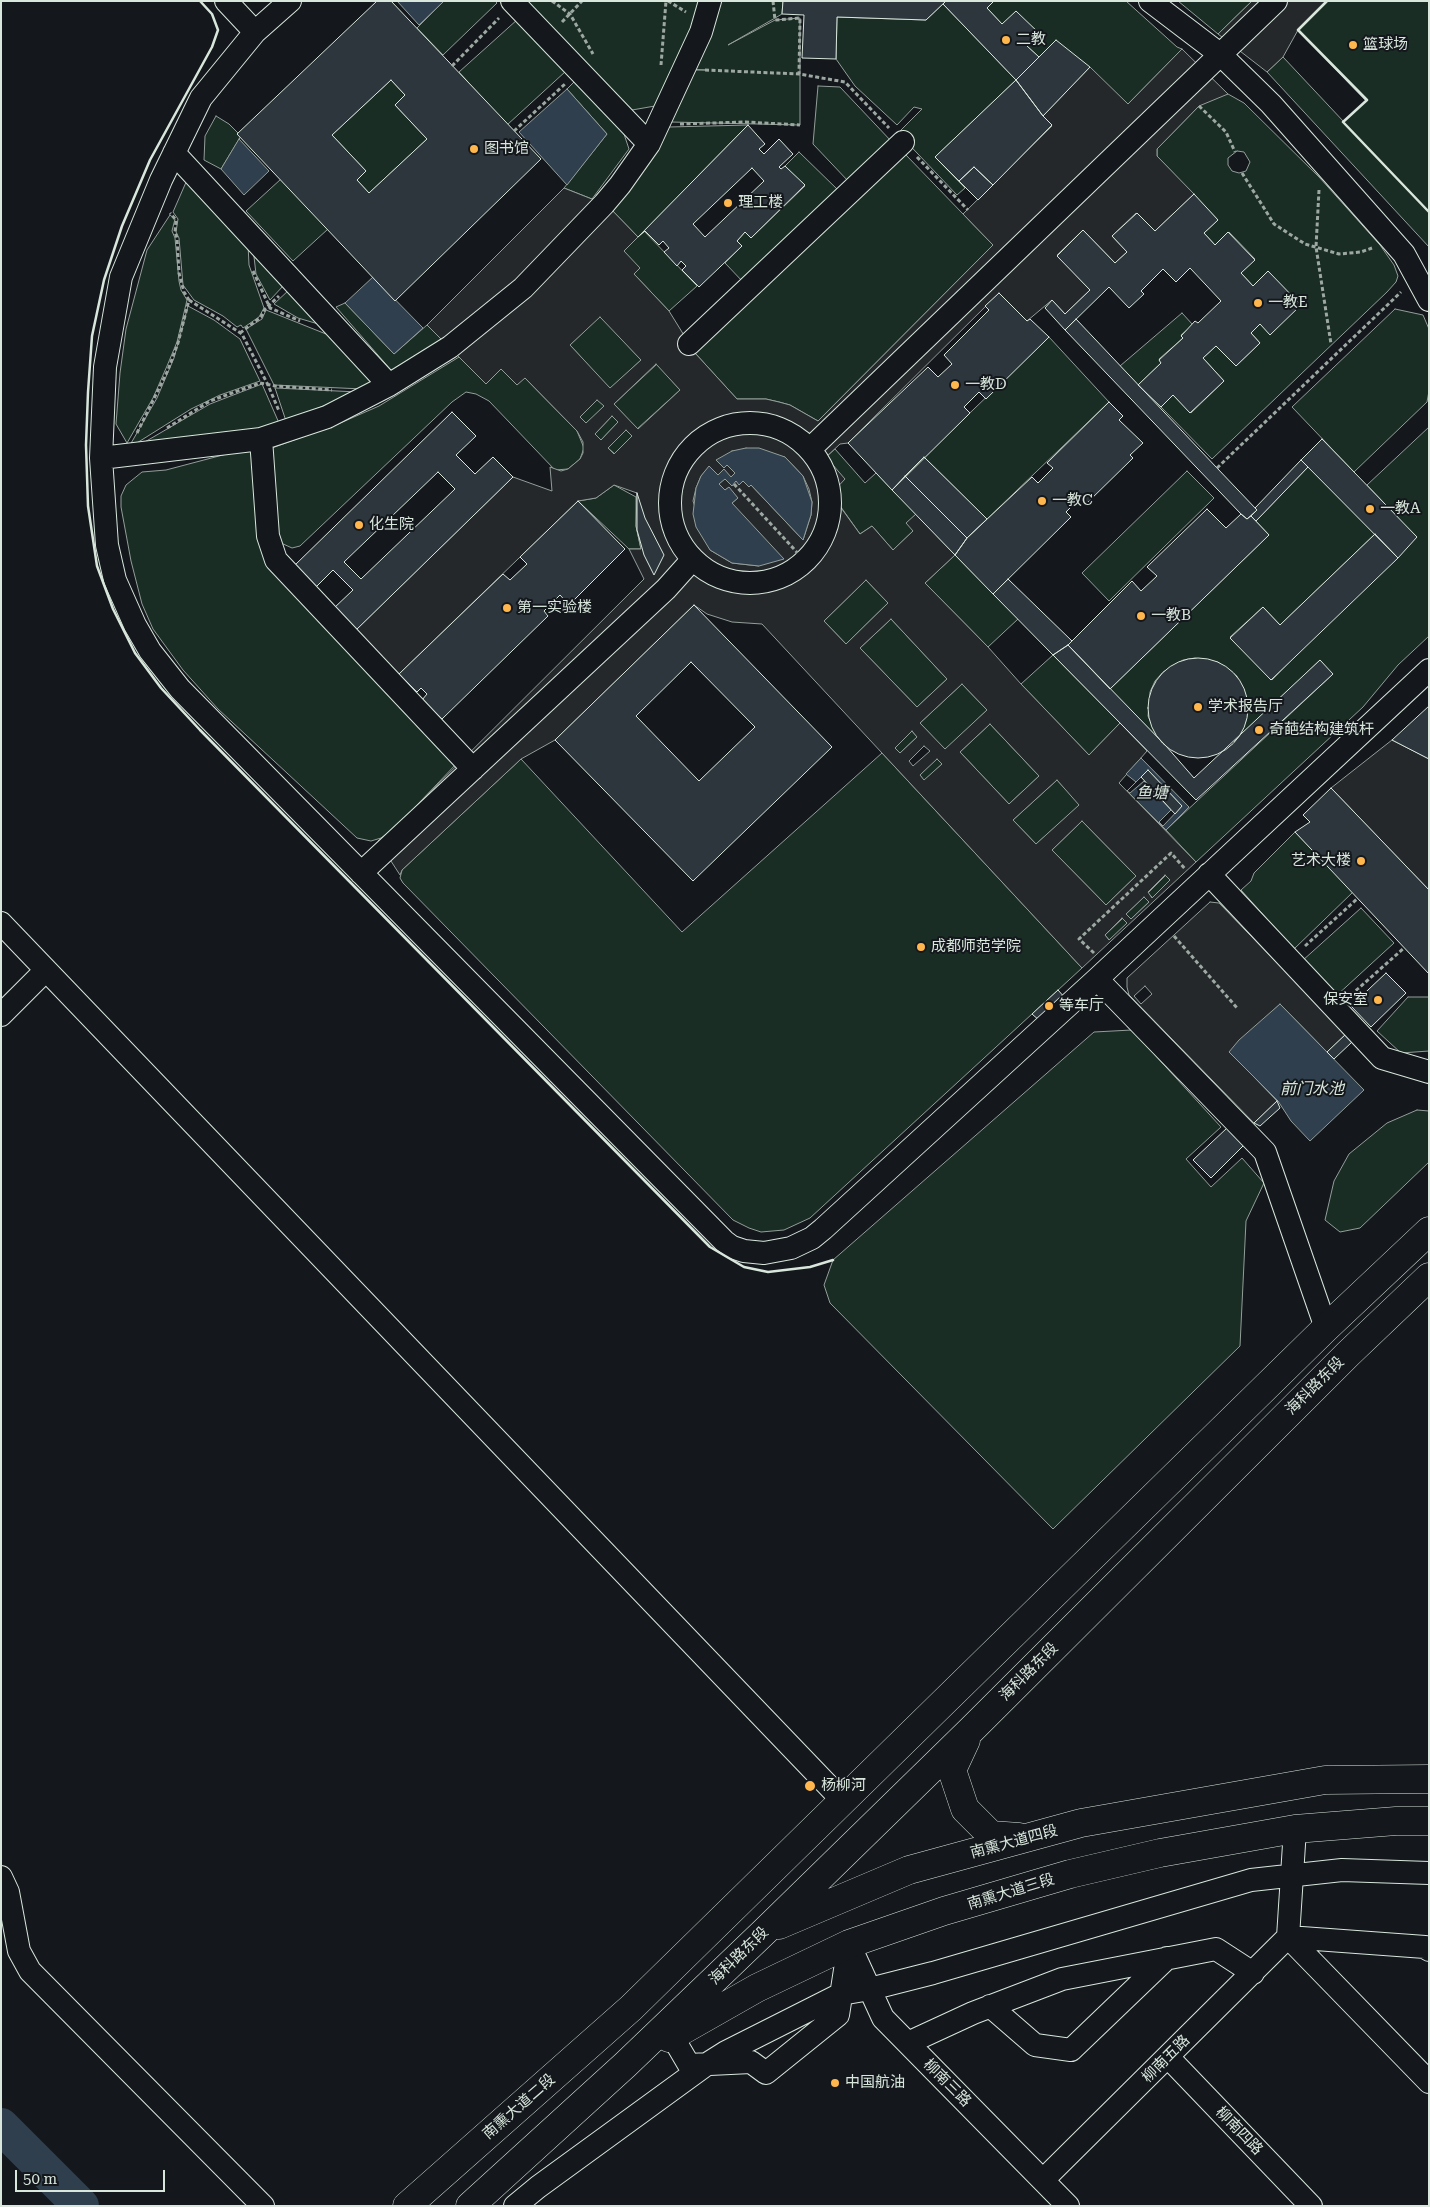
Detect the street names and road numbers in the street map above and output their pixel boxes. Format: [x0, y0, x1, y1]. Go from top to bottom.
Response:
street label: 海科路东段 [1282, 1353, 1348, 1419]
street label: 海科路东段 [996, 1639, 1062, 1705]
street label: 南熏大道四段 [968, 1822, 1060, 1862]
street label: 南熏大道三段 [965, 1870, 1057, 1914]
street label: 海科路东段 [706, 1923, 772, 1989]
street label: 柳南五路 [1138, 2031, 1194, 2087]
street label: 柳南三路 [919, 2055, 975, 2111]
street label: 南熏大道二段 [479, 2071, 559, 2143]
street label: 柳南四路 [1212, 2103, 1266, 2159]

